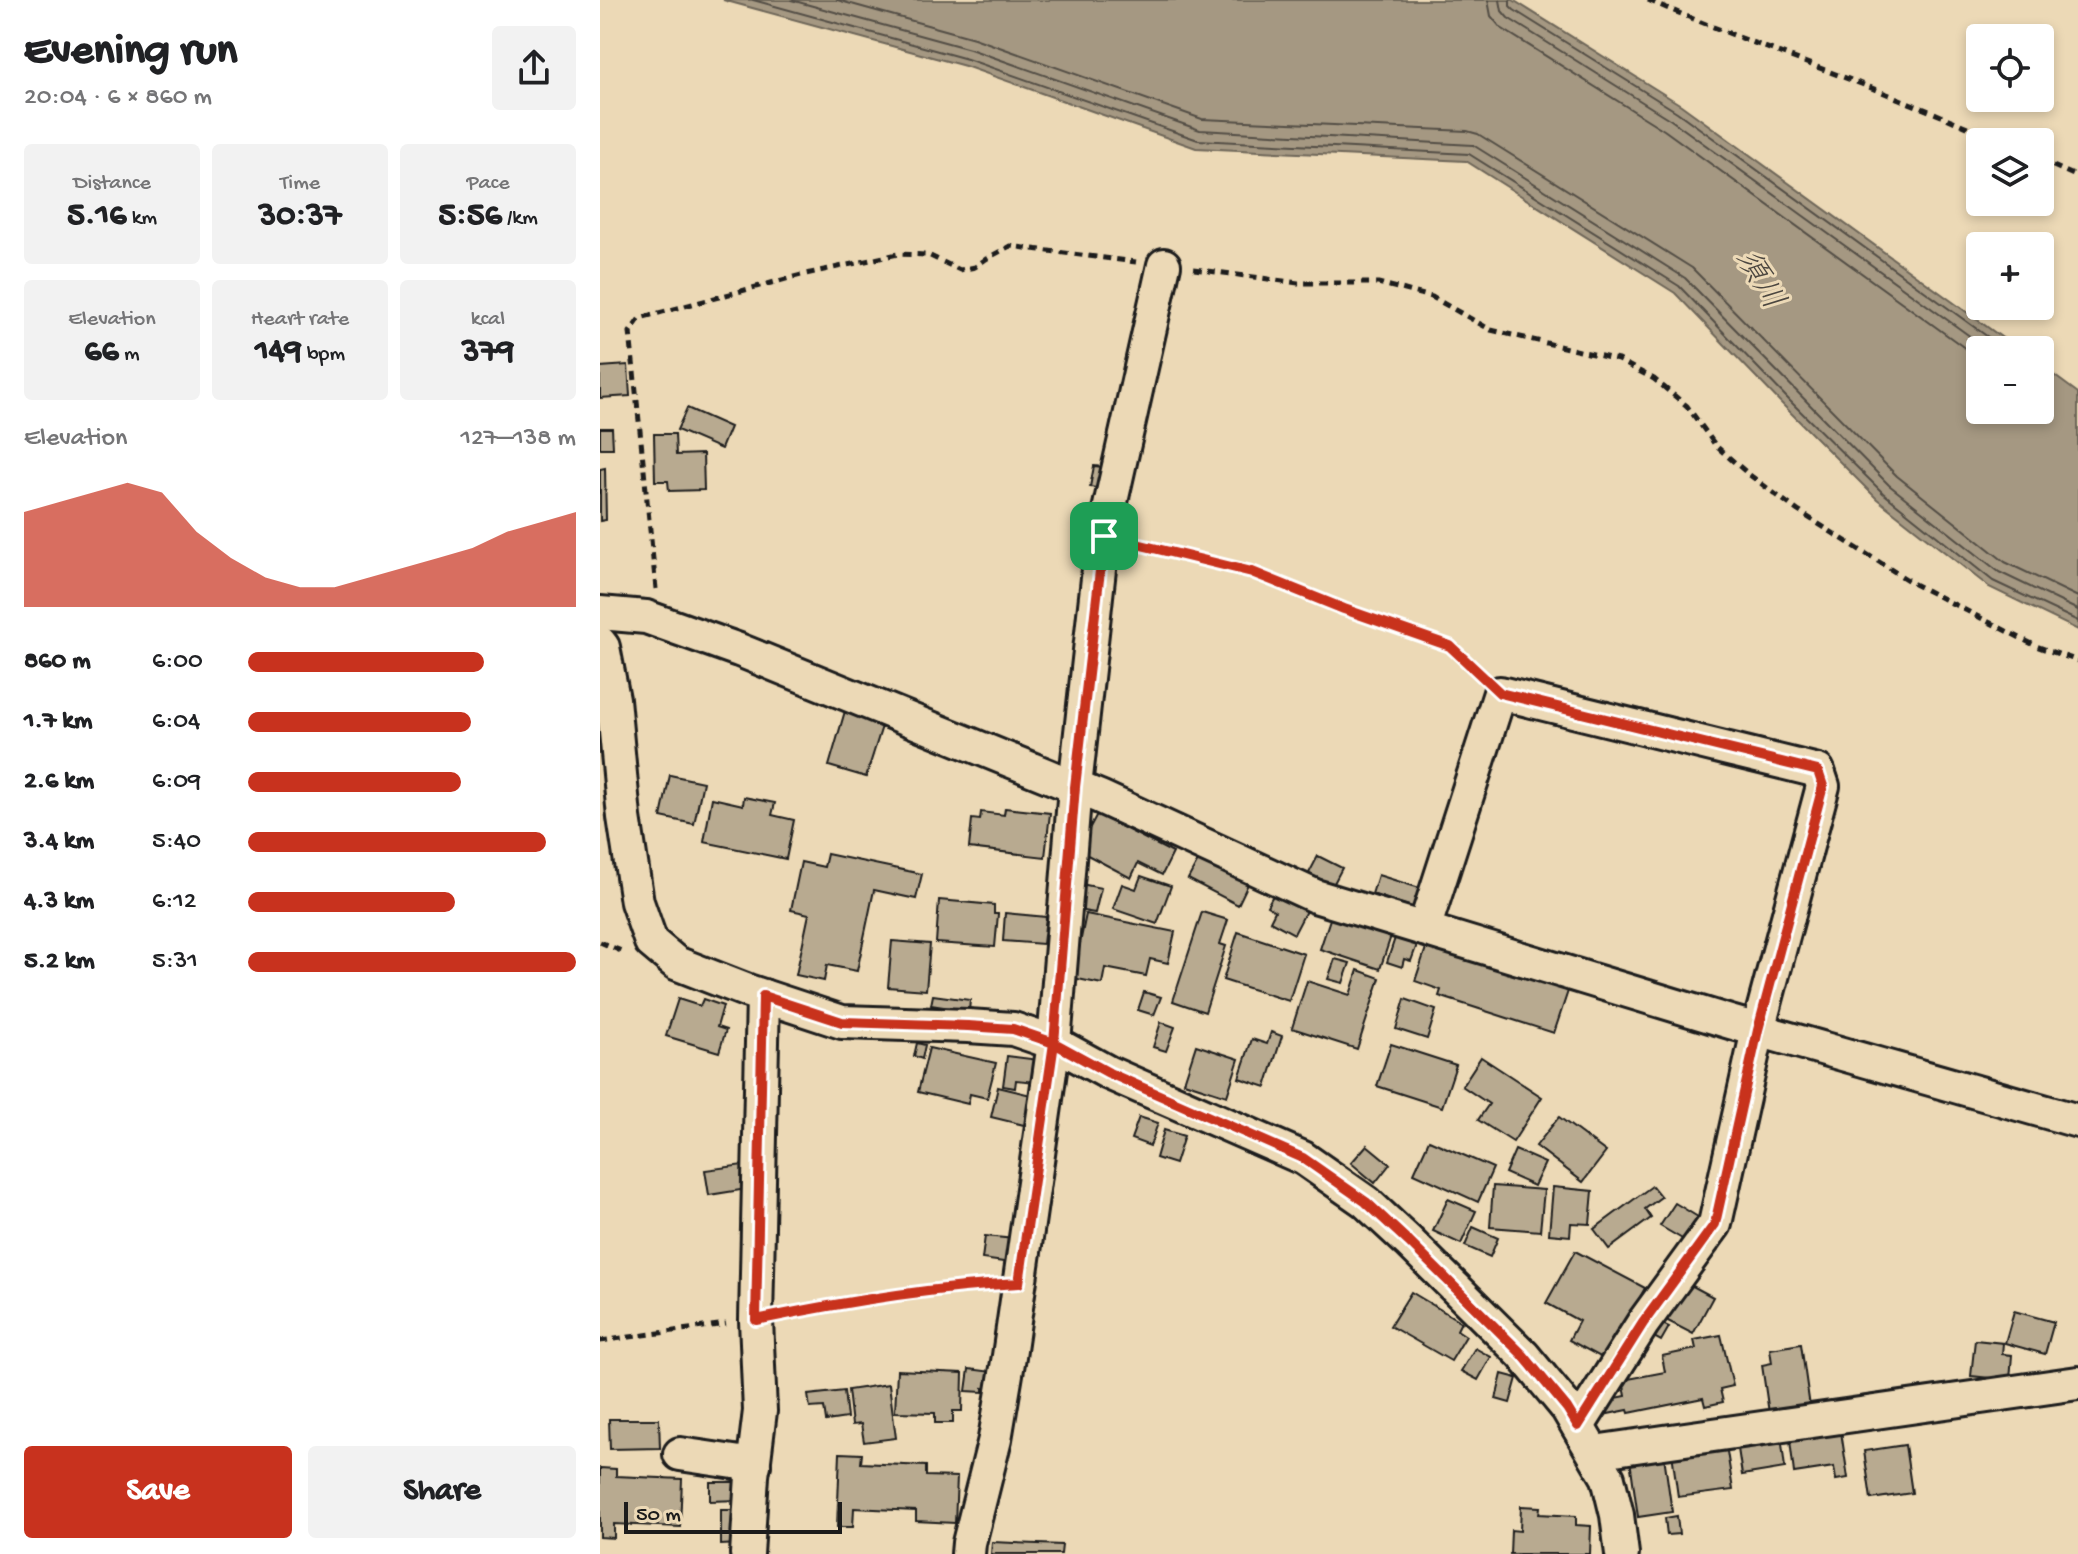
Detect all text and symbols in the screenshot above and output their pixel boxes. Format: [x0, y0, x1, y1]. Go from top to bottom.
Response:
map controls [1966, 24, 2054, 424]
button: locate [1966, 24, 2054, 112]
button: share [492, 26, 576, 110]
text: Evening run [24, 27, 237, 79]
text: 20:04 · 6 × 860 m [24, 83, 212, 114]
button: layers [1966, 128, 2054, 216]
text: Distance [73, 171, 151, 197]
text: Time [280, 171, 320, 197]
text: Pace [466, 171, 510, 197]
text: 5.16 [67, 197, 126, 237]
text: 30:37 [259, 197, 341, 237]
text: 5:56 [438, 197, 502, 237]
text: km [126, 206, 157, 232]
text: /km [502, 206, 538, 232]
button: + [1966, 232, 2054, 320]
water label: 須川 [1725, 243, 1790, 318]
text: Elevation [68, 307, 156, 333]
text: Heart rate [251, 307, 349, 333]
text: kcal [471, 307, 505, 333]
text: 66 [84, 333, 119, 373]
text: 149 [255, 333, 302, 373]
text: 379 [462, 333, 514, 373]
button: − [1966, 336, 2054, 424]
text: m [119, 342, 140, 368]
text: bpm [302, 342, 345, 368]
text: Elevation [24, 424, 127, 455]
text: 127–138 m [460, 424, 576, 455]
pin [1070, 502, 1138, 570]
icon: arrive [1082, 514, 1126, 558]
text: 860 m [24, 647, 91, 678]
text: 6:00 [152, 647, 203, 678]
text: 1.7 km [24, 707, 92, 738]
text: 6:04 [152, 707, 200, 738]
text: 2.6 km [24, 767, 94, 798]
text: 6:09 [152, 767, 201, 798]
text: 3.4 km [24, 827, 94, 858]
text: 5:40 [152, 827, 201, 858]
text: 4.3 km [24, 887, 94, 918]
text: 6:12 [152, 887, 197, 918]
text: 5.2 km [24, 947, 95, 978]
text: 5:31 [152, 947, 198, 978]
button: Save [24, 1446, 292, 1538]
button: Share [308, 1446, 576, 1538]
scale bar [624, 1498, 842, 1534]
text: 50 m [636, 1503, 681, 1529]

